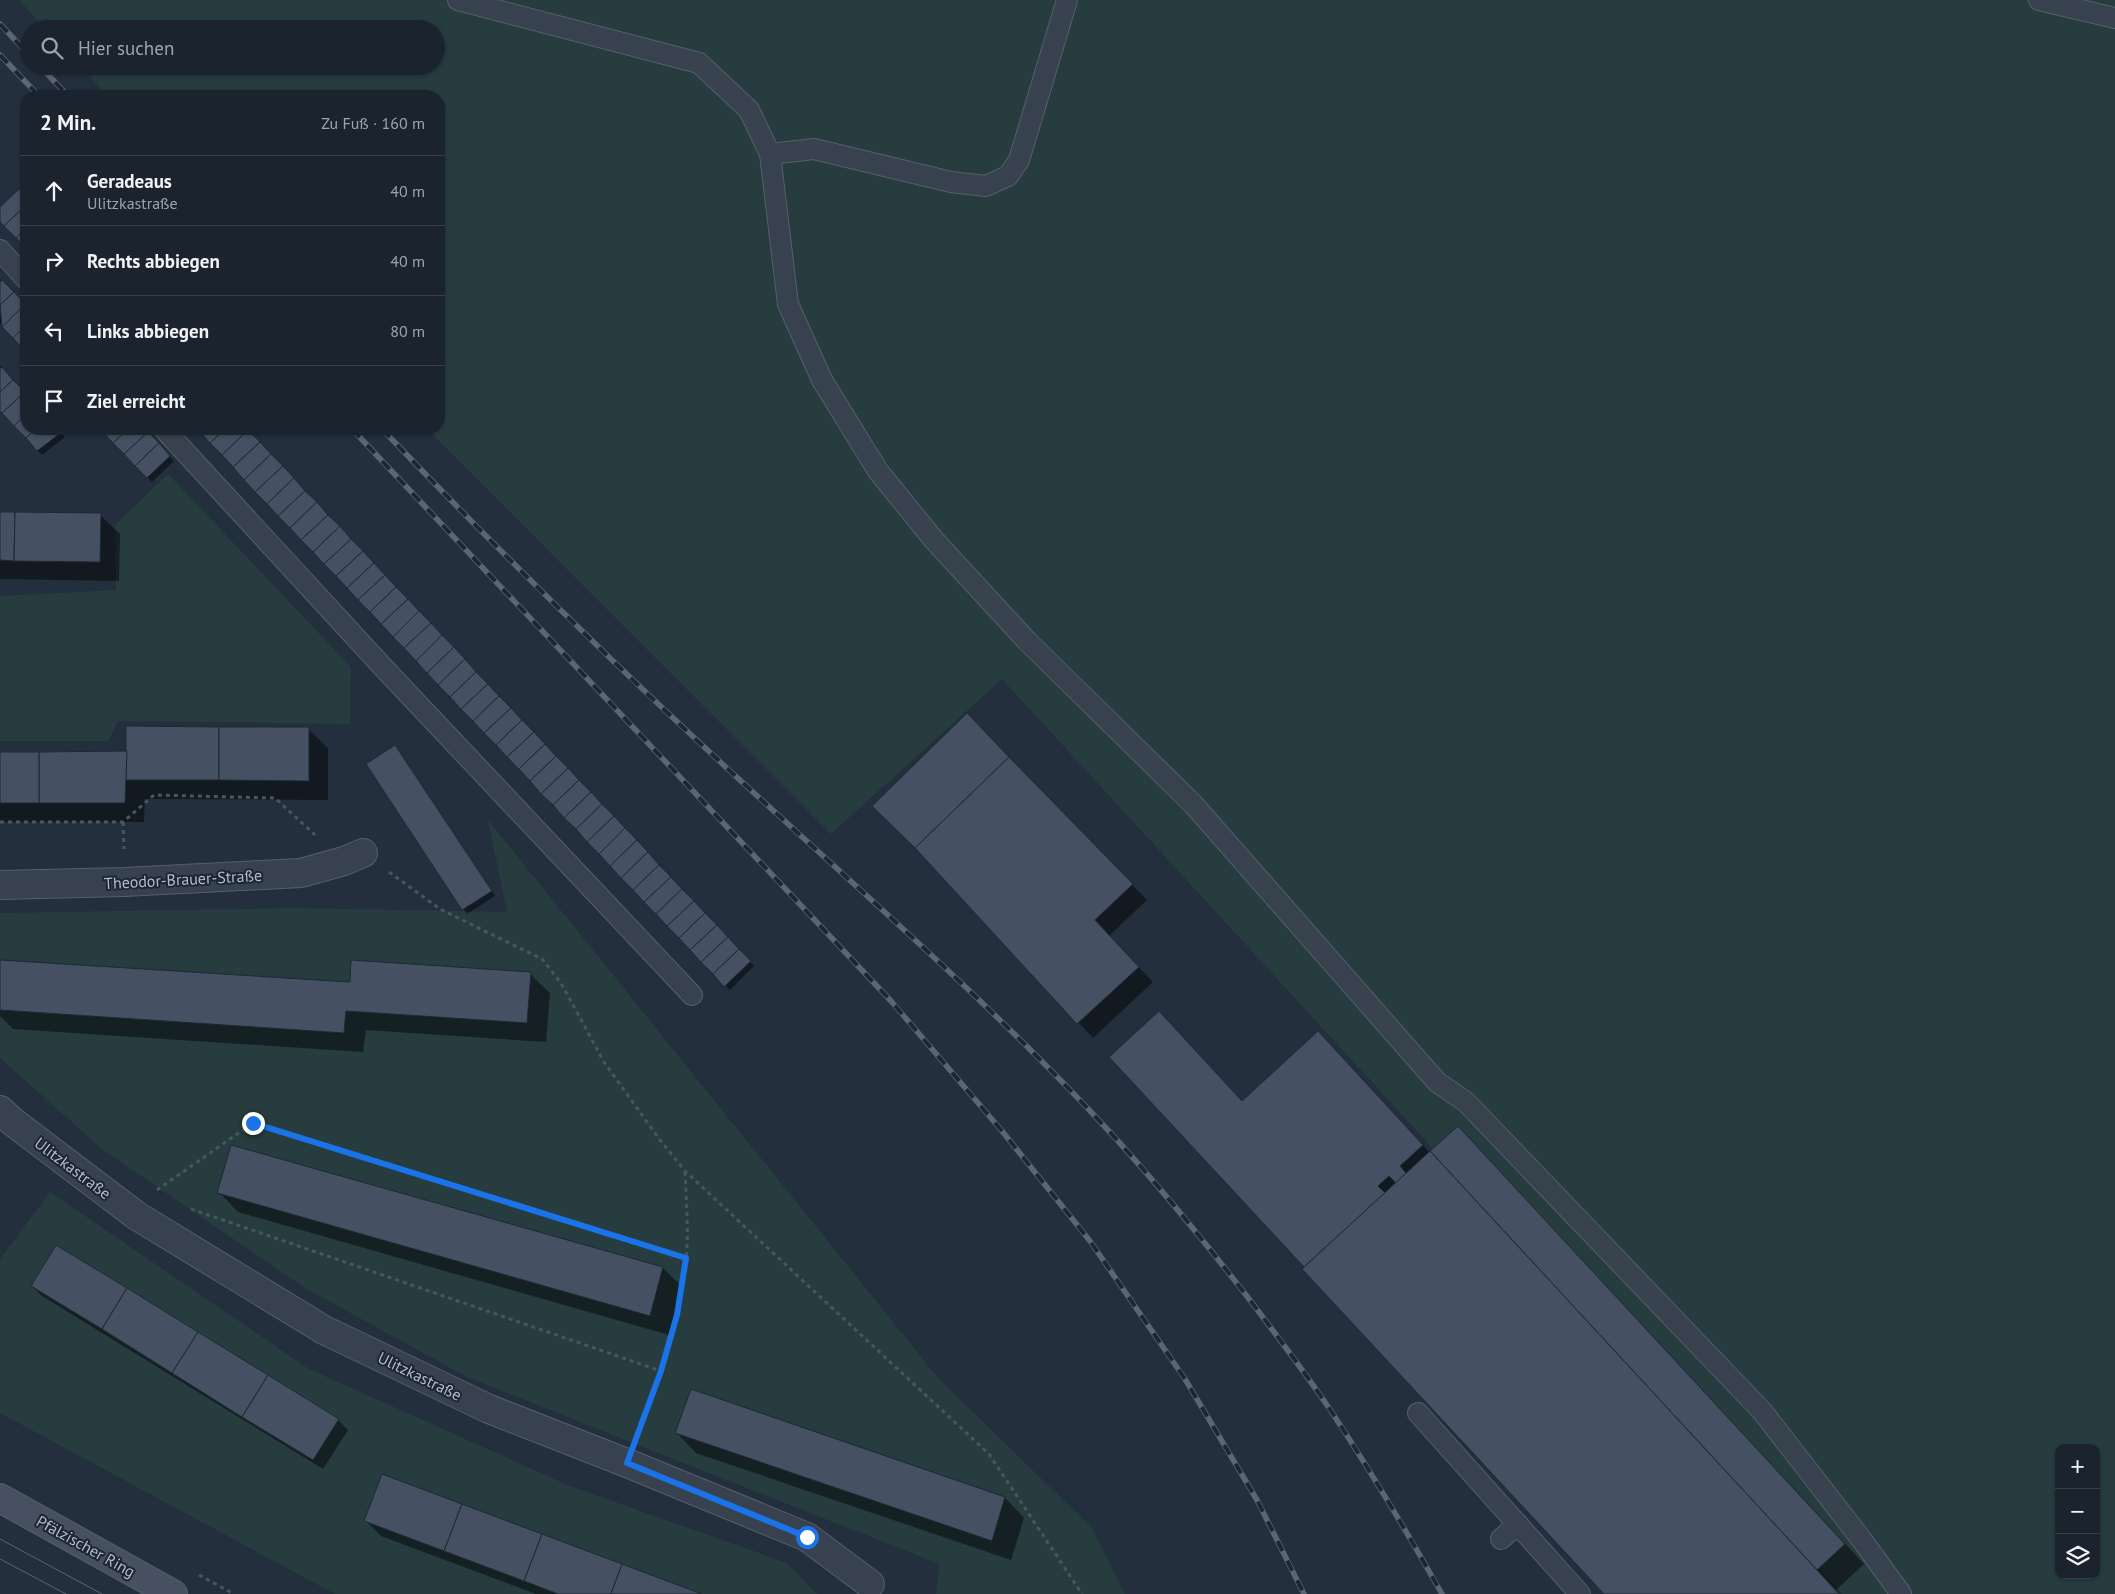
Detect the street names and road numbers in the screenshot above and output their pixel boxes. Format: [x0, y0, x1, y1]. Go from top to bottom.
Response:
street label: Theodor-Brauer-Straße [104, 865, 262, 893]
street label: Ulitzkastraße [31, 1133, 115, 1203]
street label: Ulitzkastraße [375, 1347, 465, 1405]
street label: Pfälzischer Ring [33, 1511, 139, 1581]

